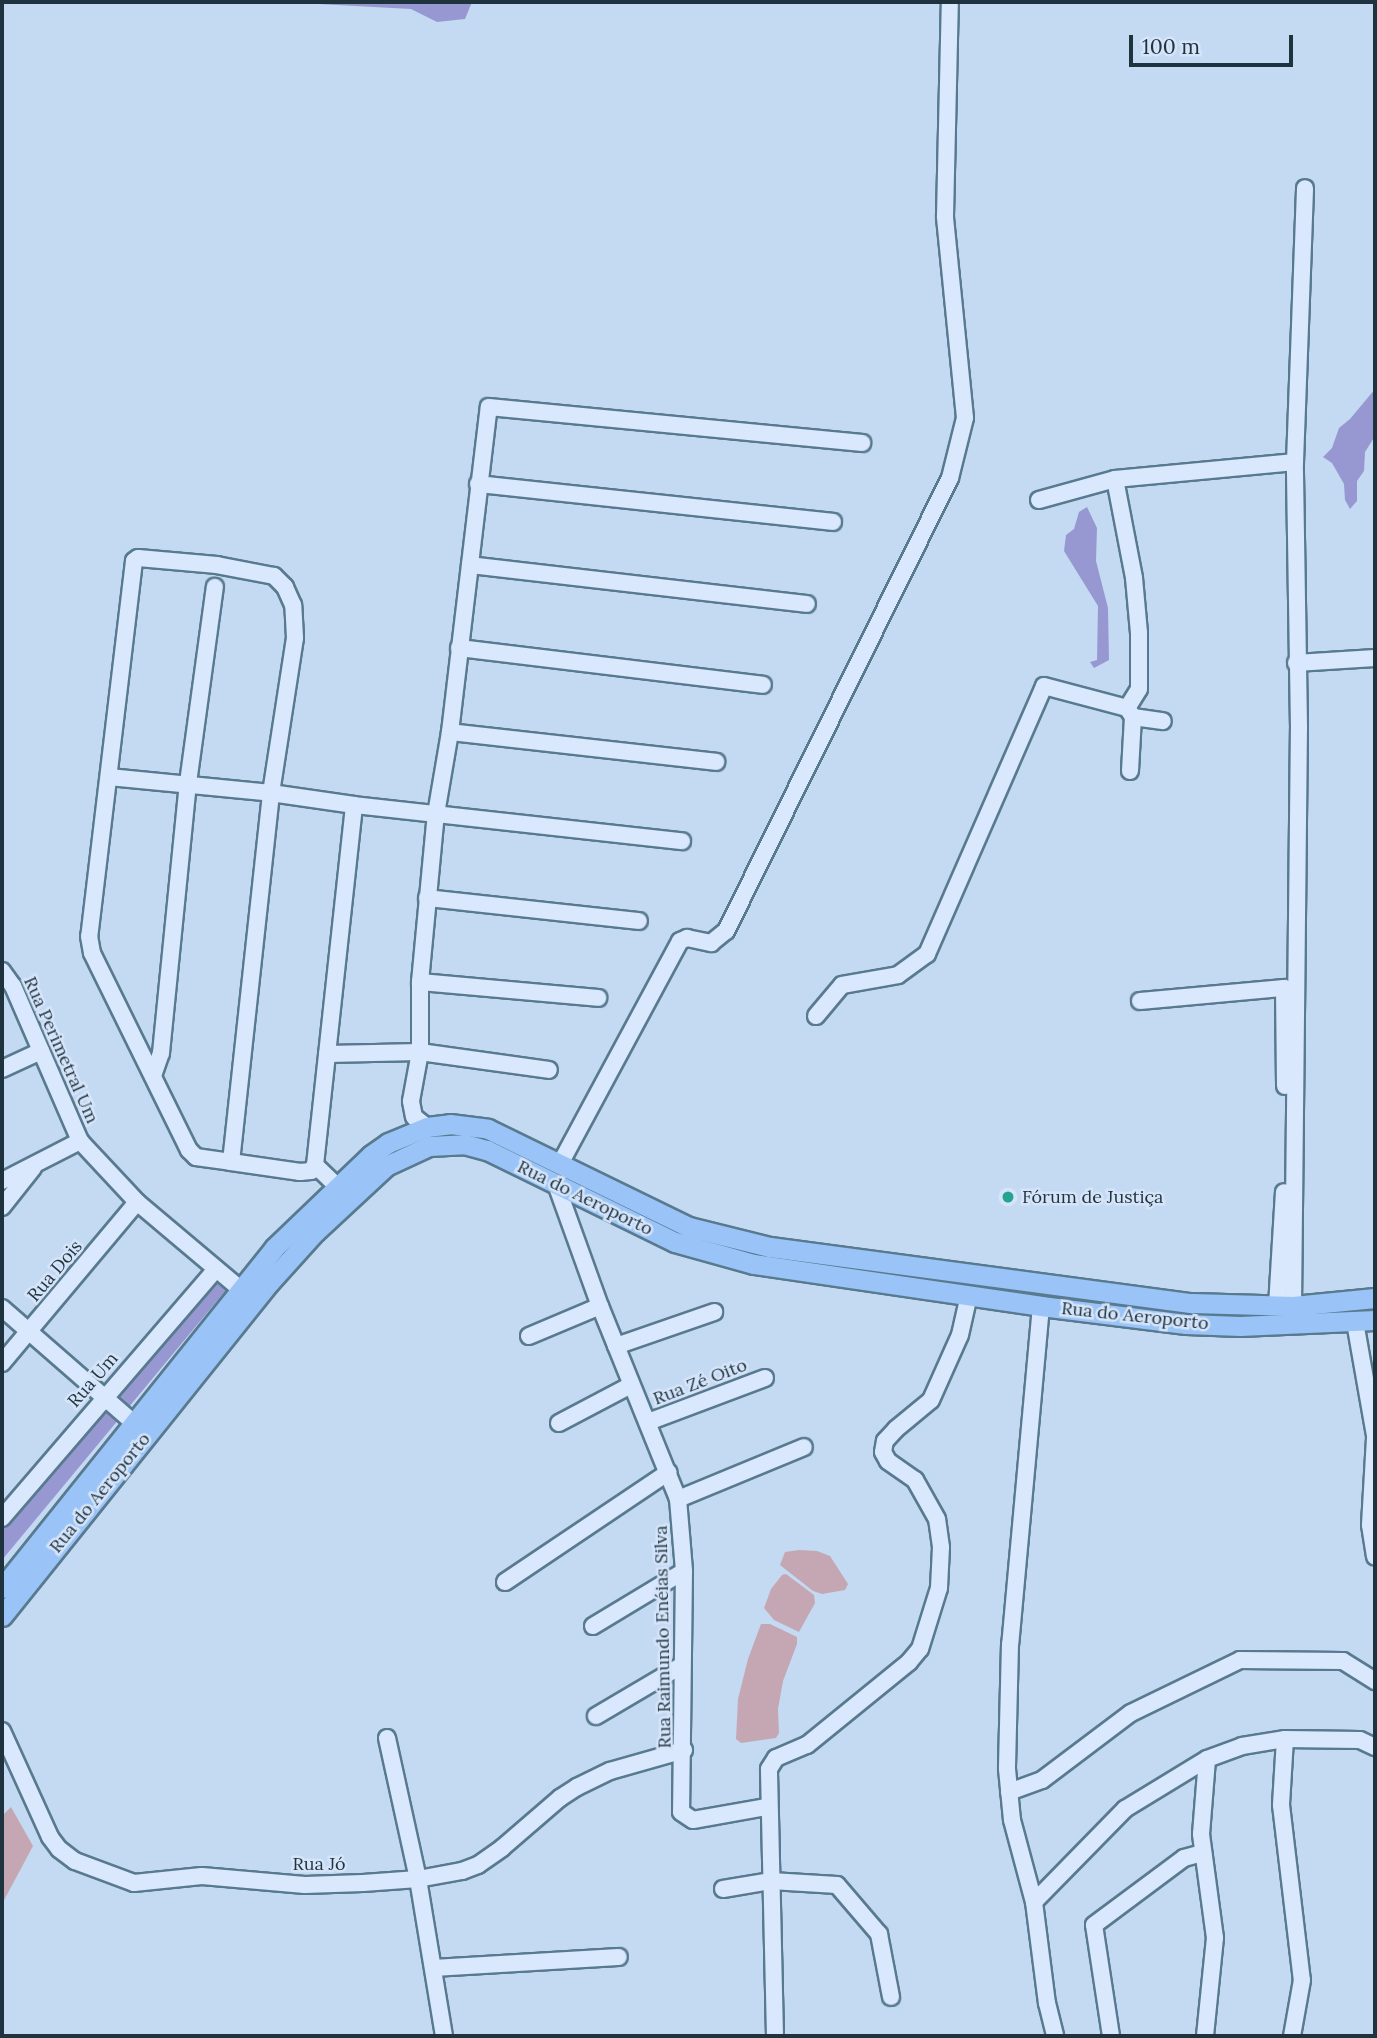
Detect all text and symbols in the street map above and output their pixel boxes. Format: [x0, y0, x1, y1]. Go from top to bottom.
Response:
scale bar [1132, 21, 1296, 65]
text: 100 m [1142, 33, 1200, 60]
street label: Rua Perimetral Um [19, 973, 103, 1127]
street label: Rua do Aeroporto [514, 1156, 656, 1240]
place label: Fórum de Justiça [1022, 1186, 1163, 1208]
marker: Fórum de Justiça [1000, 1189, 1016, 1205]
street label: Rua Dois [23, 1236, 87, 1306]
street label: Rua do Aeroporto [1060, 1298, 1210, 1334]
street label: Rua Um [63, 1348, 123, 1412]
street label: Rua Zé Oito [650, 1354, 750, 1410]
street label: Rua do Aeroporto [45, 1429, 155, 1557]
street label: Rua Raimundo Enéias Silva [650, 1525, 676, 1749]
street label: Rua Jó [292, 1853, 346, 1875]

